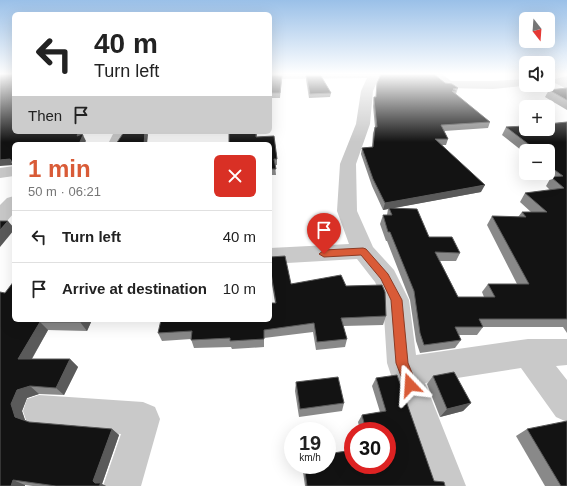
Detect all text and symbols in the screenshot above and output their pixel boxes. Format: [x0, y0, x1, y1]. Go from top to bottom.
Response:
north arrow [519, 12, 555, 48]
map controls [519, 12, 555, 180]
icon: left [28, 28, 80, 80]
text: 40 m [94, 28, 158, 59]
button: sound [519, 56, 555, 92]
text: Turn left [94, 61, 159, 81]
button: + [519, 100, 555, 136]
icon: arrive [70, 104, 92, 126]
text: Then [28, 107, 62, 124]
button: − [519, 144, 555, 180]
text: 1 min [28, 155, 91, 182]
button: close [214, 155, 256, 197]
text: 50 m · 06:21 [28, 184, 101, 199]
pin [307, 213, 341, 254]
icon: arrive [313, 219, 335, 241]
icon: left [28, 226, 50, 248]
text: Turn left [62, 228, 121, 245]
text: 40 m [223, 228, 256, 245]
icon: arrive [28, 278, 50, 300]
text: Arrive at destination [62, 280, 207, 297]
text: 10 m [223, 280, 256, 297]
position arrow [389, 364, 431, 406]
speed limit sign: 30 [344, 422, 396, 474]
text: 19 [299, 432, 321, 454]
text: km/h [299, 452, 321, 463]

